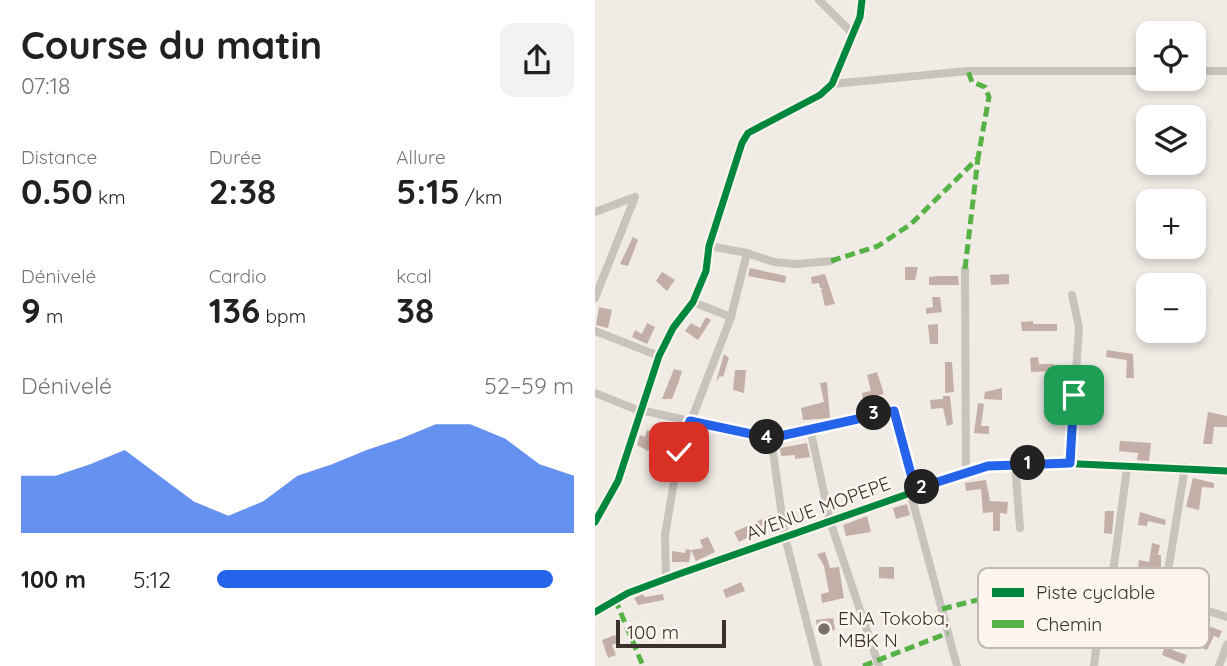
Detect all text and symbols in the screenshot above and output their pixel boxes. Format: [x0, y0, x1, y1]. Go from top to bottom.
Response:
text: Course du matin [21, 21, 322, 69]
map controls [1136, 21, 1206, 343]
button: locate [1136, 21, 1206, 91]
button: share [500, 23, 574, 97]
text: 07:18 [21, 71, 70, 100]
button: layers [1136, 105, 1206, 175]
text: Distance [21, 145, 97, 169]
text: Durée [209, 145, 262, 169]
text: Allure [396, 145, 446, 169]
text: 0.50 [21, 169, 93, 213]
text: 2:38 [209, 169, 276, 213]
text: 5:15 [396, 169, 460, 213]
text: km [93, 185, 126, 209]
text: /km [460, 185, 502, 209]
button: + [1136, 189, 1206, 259]
text: Dénivelé [21, 264, 96, 288]
text: Cardio [209, 264, 267, 288]
text: kcal [396, 264, 432, 288]
button: − [1136, 273, 1206, 343]
text: 9 [21, 288, 41, 332]
text: 136 [209, 288, 260, 332]
text: 38 [396, 288, 434, 332]
text: m [41, 304, 63, 328]
text: bpm [260, 304, 306, 328]
pin [1044, 365, 1104, 425]
text: Dénivelé [21, 371, 112, 400]
text: 52–59 m [484, 371, 574, 400]
icon: arrive [1055, 376, 1093, 414]
pin: 3 [857, 396, 891, 430]
text: 3 [868, 400, 879, 424]
pin: 4 [749, 420, 785, 454]
pin [649, 422, 709, 482]
text: 4 [761, 424, 772, 448]
icon: check [660, 433, 698, 471]
pin: 1 [1011, 446, 1045, 480]
text: 1 [1024, 450, 1031, 474]
pin: 2 [905, 470, 939, 504]
street label: AVENUE MOPEPE [743, 471, 893, 545]
text: 2 [916, 474, 927, 498]
text: 100 m [21, 565, 86, 594]
text: 5:12 [133, 565, 171, 594]
legend [978, 568, 1209, 648]
text: Piste cyclable [1036, 580, 1155, 604]
place label: ENA Tokoba, MBK N [838, 606, 949, 652]
text: Chemin [1036, 612, 1102, 636]
scale bar [616, 617, 726, 649]
text: 100 m [627, 620, 679, 644]
marker: ENA Tokoba, MBK N [816, 621, 832, 637]

